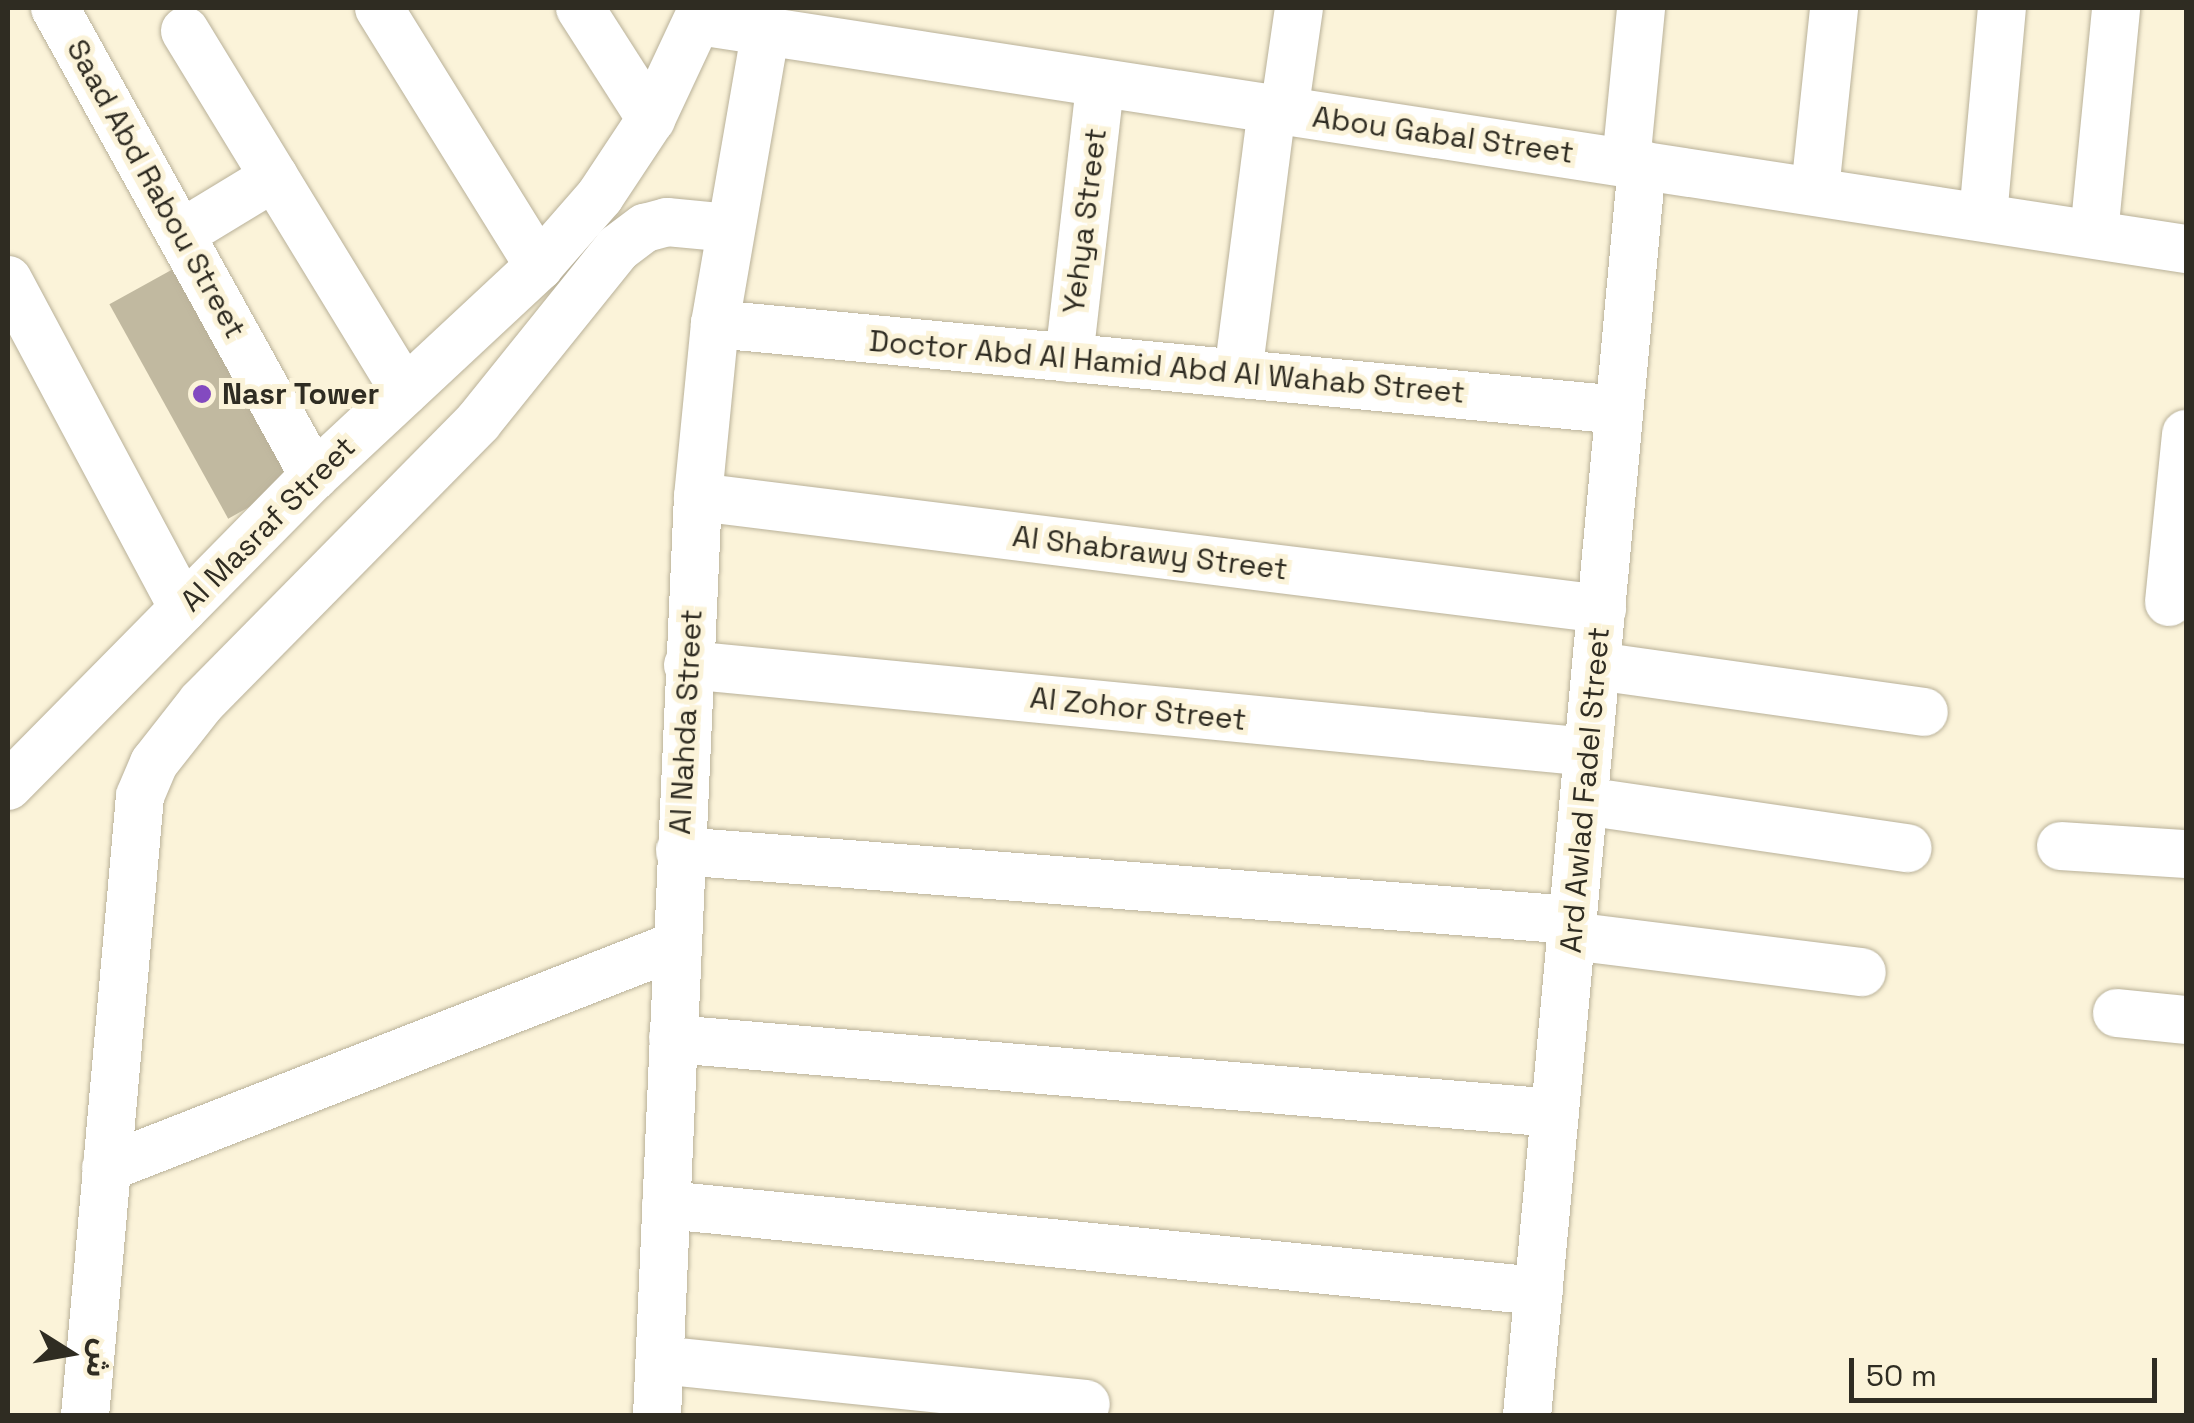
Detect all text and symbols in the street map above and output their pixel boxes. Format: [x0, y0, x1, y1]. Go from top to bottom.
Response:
street label: Saad Abd Rabou Street [59, 33, 253, 345]
street label: Abou Gabal Street [1310, 99, 1576, 171]
street label: Yehya Street [1056, 126, 1114, 316]
street label: Doctor Abd Al Hamid Abd Al Wahab Street [867, 323, 1467, 411]
place label: Nasr Tower [222, 376, 380, 412]
marker: Nasr Tower [191, 383, 213, 405]
street label: Al Masraf Street [173, 429, 363, 619]
street label: Al Shabrawy Street [1010, 518, 1290, 588]
street label: Al Nahda Street [662, 608, 710, 836]
street label: Ard Awlad Fadel Street [1553, 625, 1617, 955]
street label: Al Zohor Street [1028, 680, 1248, 738]
north arrow [20, 1303, 120, 1403]
text: ش [78, 1336, 121, 1381]
scale bar [1854, 1338, 2162, 1400]
text: 50 m [1866, 1356, 1937, 1395]

